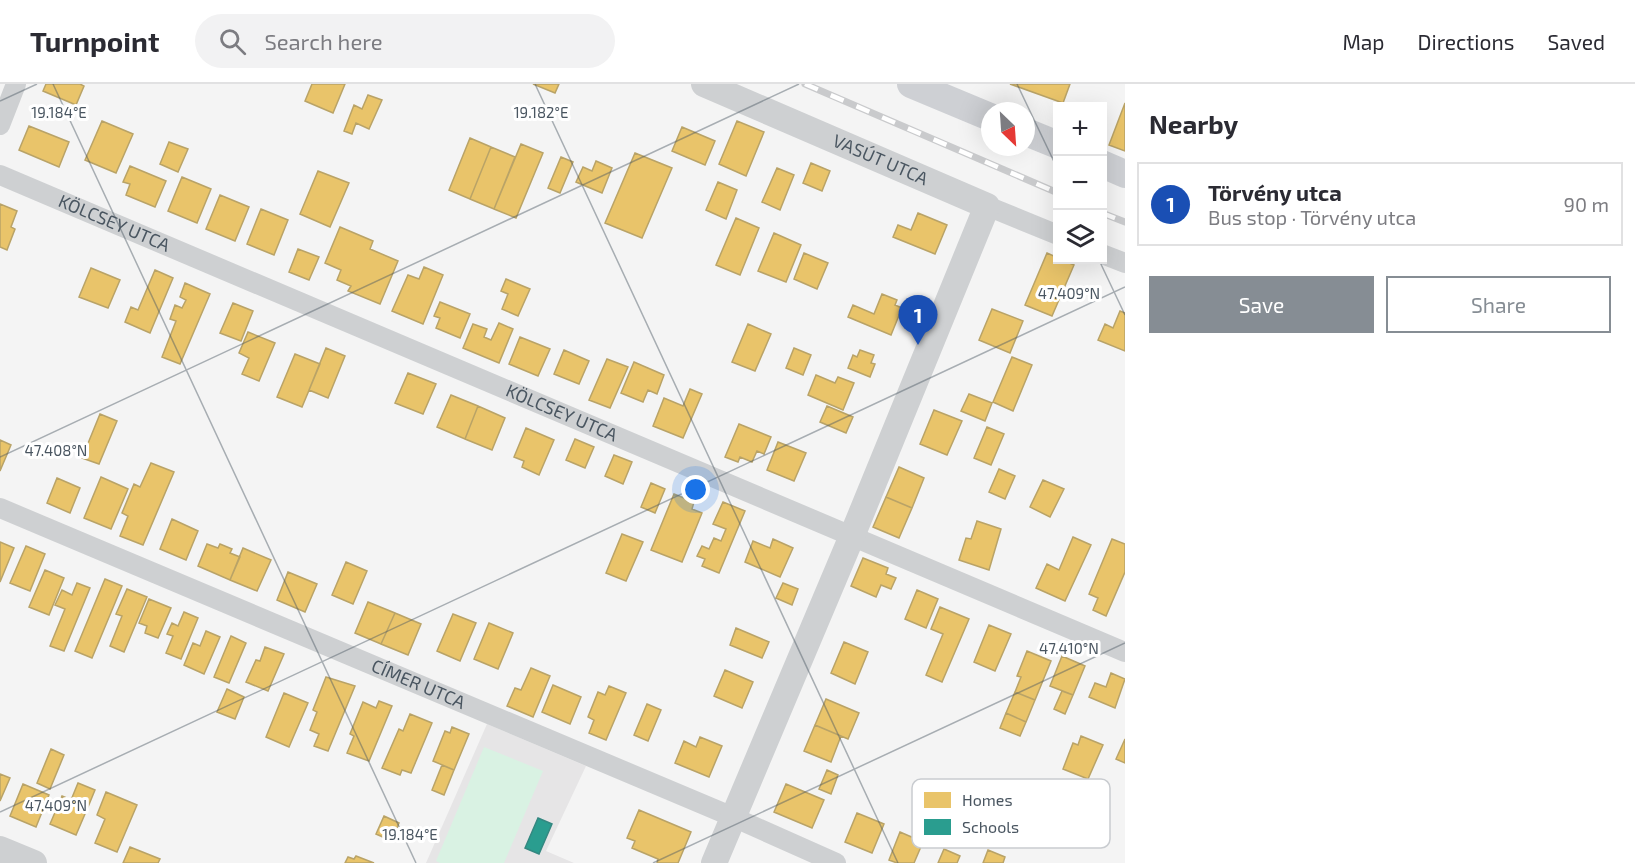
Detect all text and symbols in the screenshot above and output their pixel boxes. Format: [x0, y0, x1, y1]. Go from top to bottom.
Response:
search box [195, 14, 615, 68]
text: Turnpoint [30, 24, 159, 58]
icon: search [216, 25, 249, 58]
text: Search here [264, 28, 383, 54]
text: Map [1342, 29, 1385, 54]
text: Directions [1418, 29, 1514, 54]
text: Saved [1547, 29, 1605, 54]
north arrow [981, 102, 1035, 156]
map controls [1053, 102, 1107, 264]
button: + [1053, 102, 1107, 156]
text: 19.184°E [31, 103, 87, 121]
text: 19.182°E [514, 103, 568, 121]
text: Nearby [1149, 108, 1238, 139]
street label: VASÚT UTCA [830, 129, 932, 190]
button: − [1053, 156, 1107, 210]
text: Törvény utca [1208, 179, 1342, 205]
street label: KÖLCSEY UTCA [55, 189, 174, 256]
text: 1 [1166, 192, 1175, 216]
text: 90 m [1564, 192, 1609, 216]
text: Bus stop · Törvény utca [1208, 205, 1416, 229]
button: layers [1053, 210, 1107, 264]
button: Save [1149, 276, 1374, 333]
button: Share [1386, 276, 1611, 333]
text: 47.409°N [1038, 284, 1100, 302]
pin: 1 [898, 296, 938, 345]
street label: KÖLCSEY UTCA [503, 379, 622, 446]
text: 47.408°N [25, 441, 87, 459]
your location [681, 475, 710, 504]
text: 47.410°N [1039, 639, 1099, 657]
street label: CÍMER UTCA [369, 654, 470, 713]
legend [912, 779, 1110, 848]
text: Homes [962, 790, 1013, 809]
text: 47.409°N [25, 796, 87, 814]
text: Schools [962, 817, 1019, 836]
text: 19.184°E [382, 825, 438, 843]

